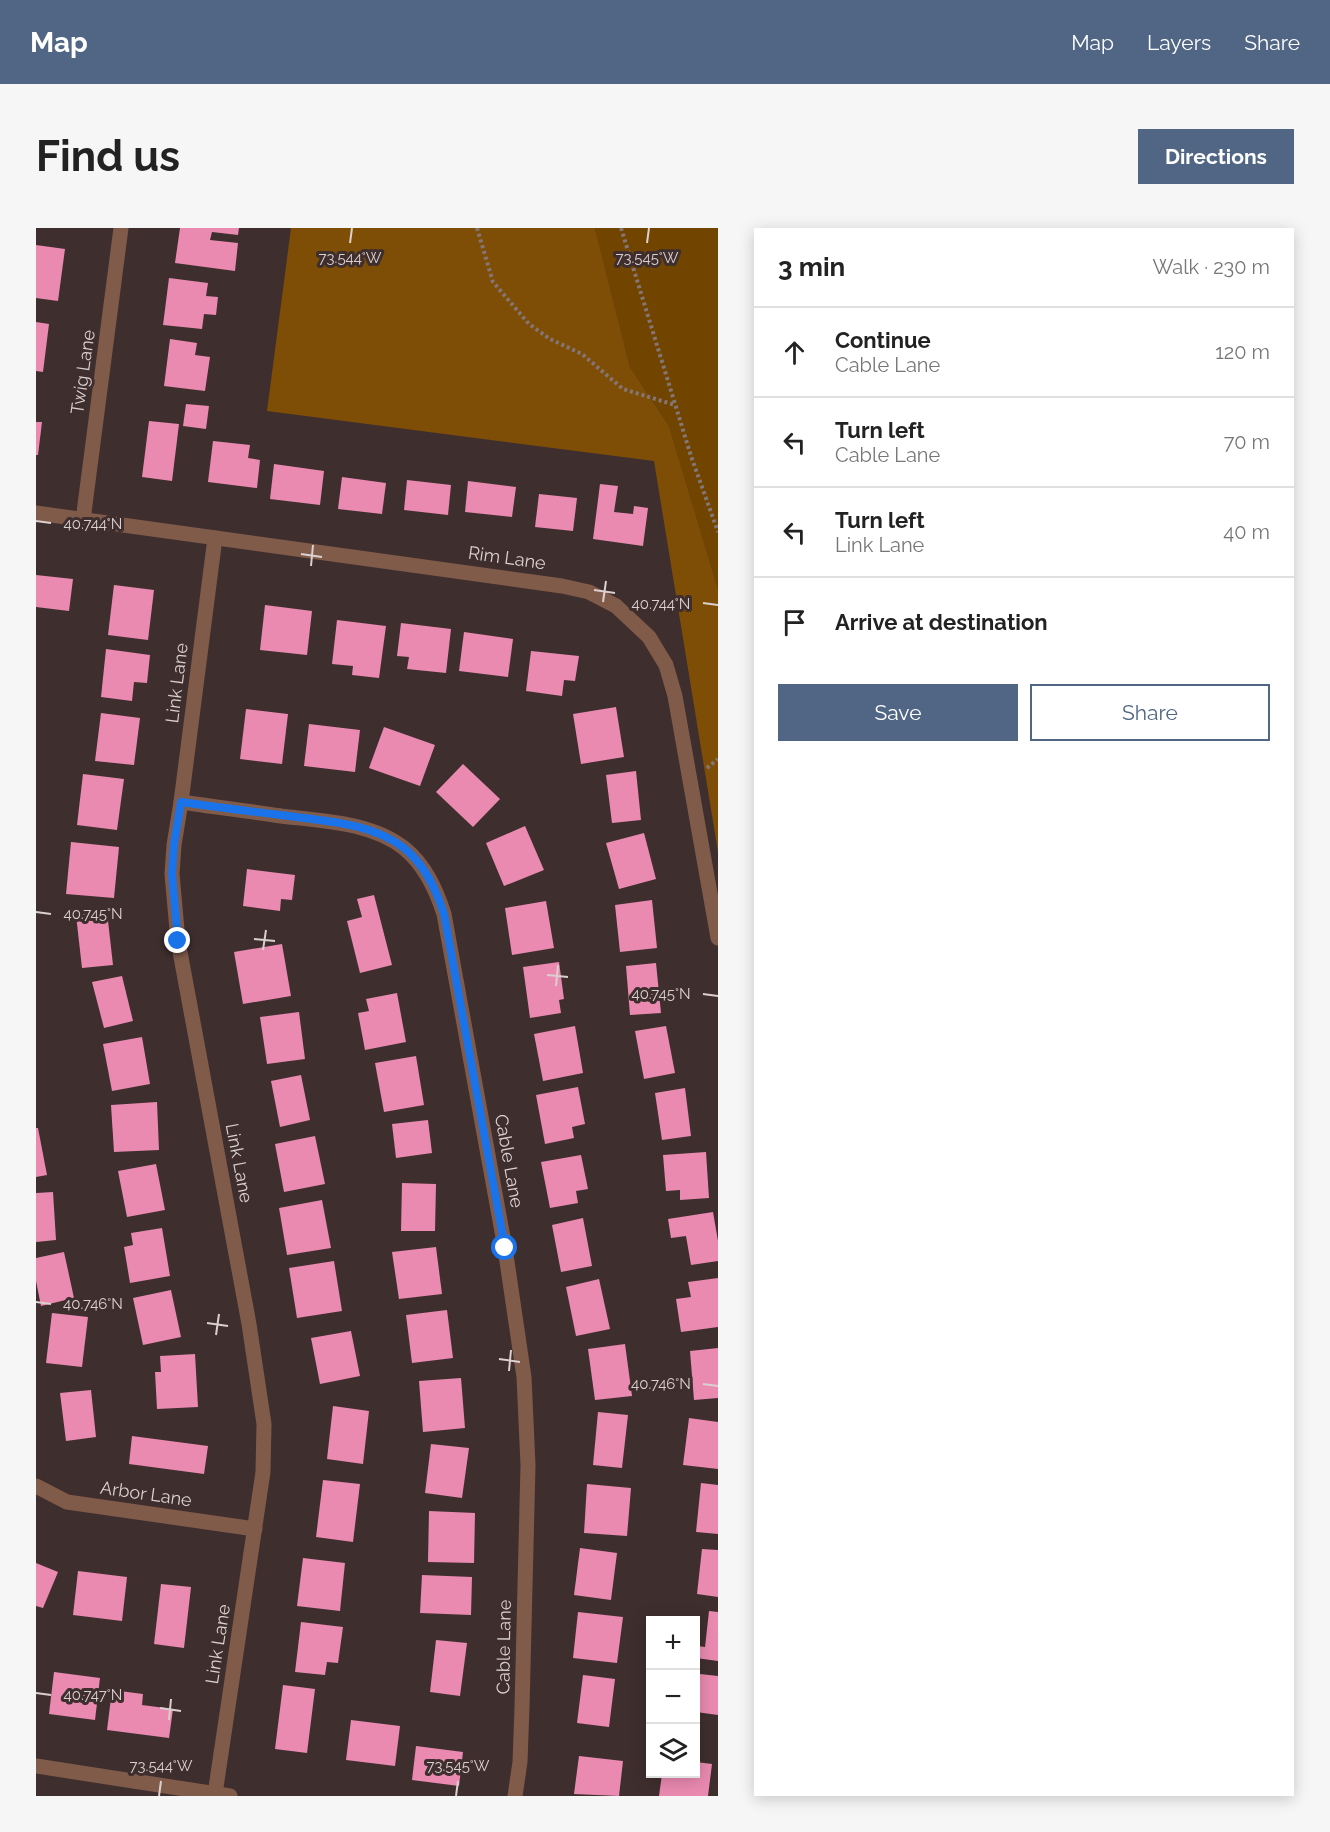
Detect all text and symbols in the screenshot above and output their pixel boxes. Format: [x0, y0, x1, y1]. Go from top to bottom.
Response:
text: Map [30, 26, 88, 59]
text: Map [1071, 30, 1114, 55]
text: Layers [1147, 30, 1211, 55]
text: Share [1244, 30, 1300, 55]
button: Directions [1138, 129, 1294, 184]
text: Find us [36, 132, 180, 181]
text: 73.544°W [319, 249, 382, 267]
text: 73.545°W [615, 249, 679, 267]
text: 3 min [778, 252, 845, 282]
text: Walk · 230 m [1152, 255, 1270, 279]
text: Continue [835, 327, 931, 353]
street label: Twig Lane [66, 328, 99, 416]
icon: ahead [778, 336, 811, 369]
text: 120 m [1215, 340, 1270, 364]
text: Cable Lane [835, 353, 940, 377]
text: Turn left [835, 417, 925, 443]
icon: left [778, 426, 811, 459]
text: 70 m [1224, 430, 1270, 454]
text: Cable Lane [835, 443, 940, 467]
text: Turn left [835, 507, 925, 533]
text: 40.744°N [64, 515, 122, 533]
icon: left [778, 516, 811, 549]
text: 40 m [1223, 520, 1270, 544]
text: Link Lane [835, 533, 924, 557]
street label: Rim Lane [467, 542, 548, 573]
text: 40.744°N [632, 595, 690, 613]
icon: arrive [778, 606, 811, 639]
text: Arrive at destination [835, 609, 1048, 635]
street label: Link Lane [161, 641, 192, 724]
button: Save [778, 684, 1018, 741]
button: Share [1030, 684, 1270, 741]
text: 40.745°N [63, 905, 123, 923]
route end [164, 927, 190, 953]
text: 40.745°N [631, 985, 691, 1003]
street label: Cable Lane [491, 1112, 528, 1210]
street label: Link Lane [222, 1121, 258, 1205]
route start [491, 1234, 517, 1260]
text: 40.746°N [63, 1295, 123, 1313]
text: 40.746°N [631, 1375, 691, 1393]
street label: Arbor Lane [99, 1477, 194, 1510]
street label: Cable Lane [492, 1599, 515, 1695]
street label: Link Lane [201, 1602, 234, 1685]
map controls [646, 1616, 700, 1778]
button: + [646, 1616, 700, 1670]
button: − [646, 1670, 700, 1724]
text: 40.747°N [64, 1686, 122, 1704]
button: layers [646, 1724, 700, 1778]
text: 73.544°W [130, 1757, 193, 1775]
text: 73.545°W [426, 1757, 490, 1775]

